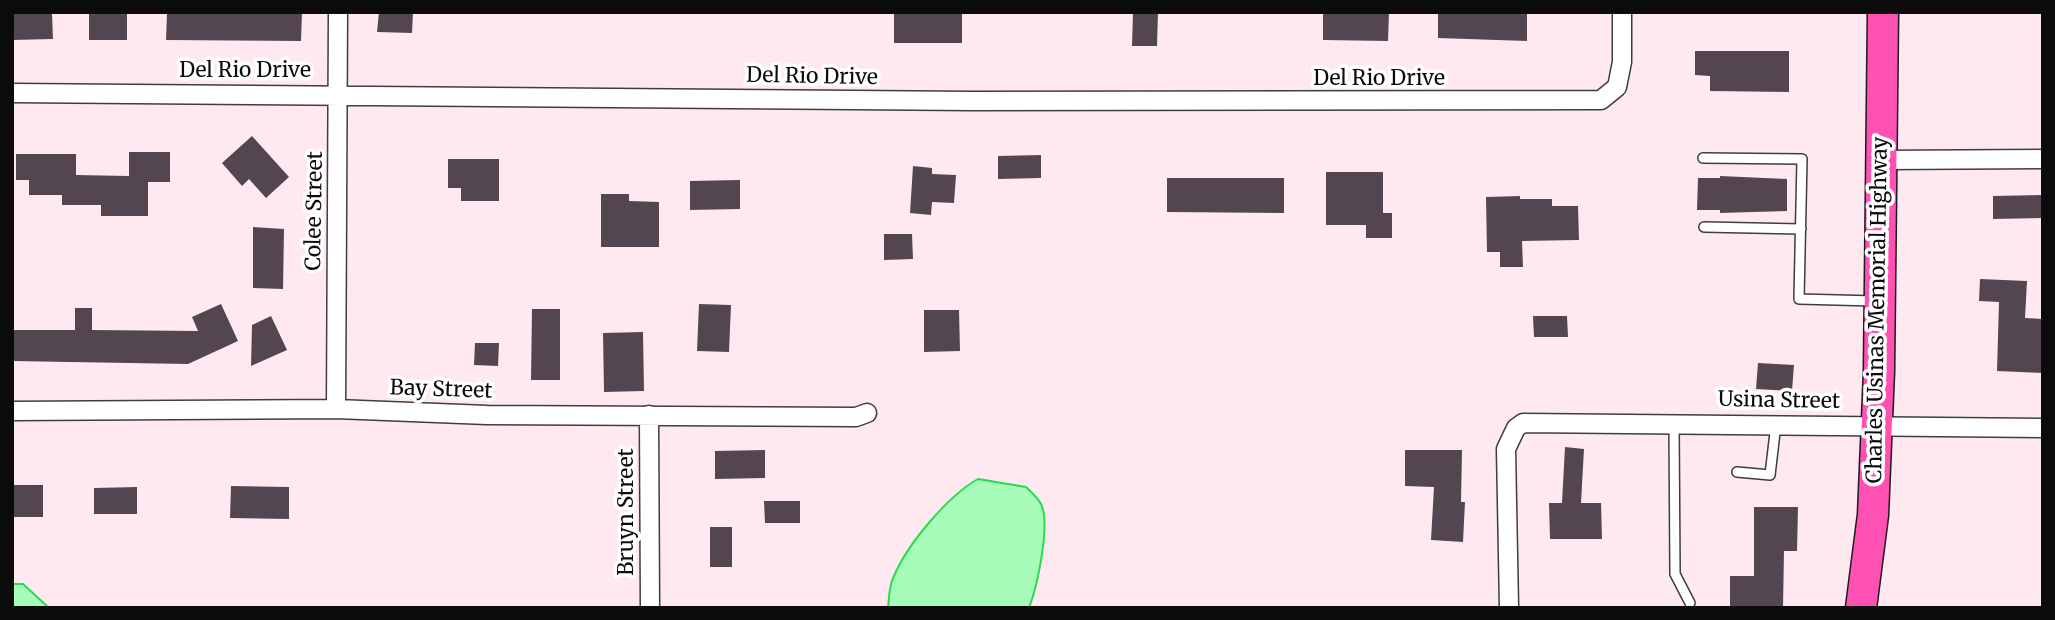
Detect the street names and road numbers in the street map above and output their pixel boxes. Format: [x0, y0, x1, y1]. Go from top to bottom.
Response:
street label: Del Rio Drive [179, 58, 311, 84]
street label: Del Rio Drive [746, 63, 878, 91]
street label: Del Rio Drive [1313, 66, 1445, 92]
street label: Charles Usinas Memorial Highway [1862, 136, 1894, 484]
street label: Colee Street [301, 151, 329, 271]
street label: Bay Street [389, 376, 493, 404]
street label: Usina Street [1718, 387, 1840, 415]
street label: Bruyn Street [614, 448, 640, 576]

